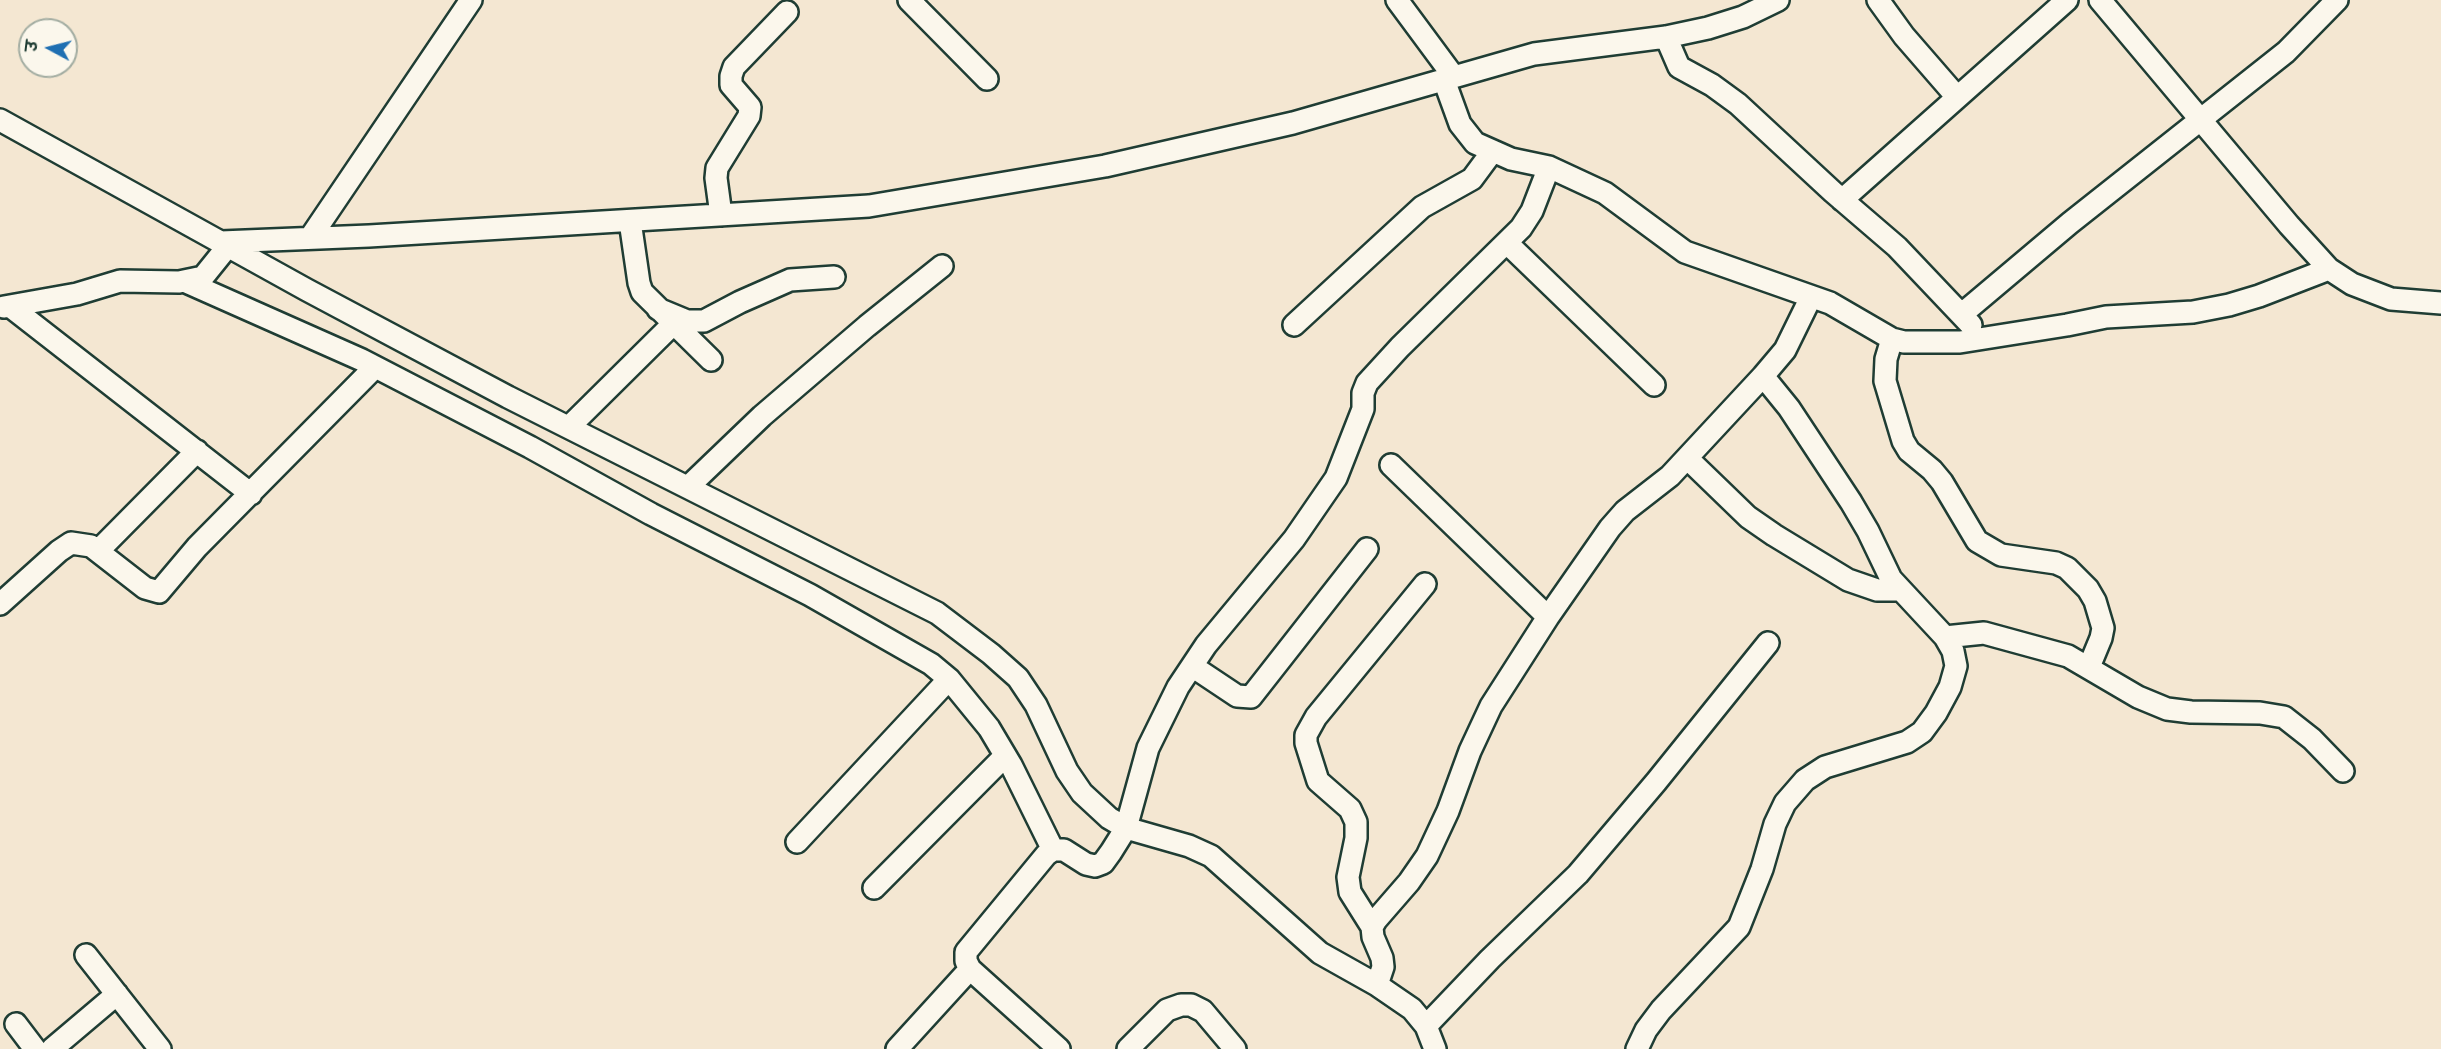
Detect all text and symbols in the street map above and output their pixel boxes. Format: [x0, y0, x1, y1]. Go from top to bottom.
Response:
north arrow [18, 18, 78, 78]
text: उ [21, 39, 44, 53]

